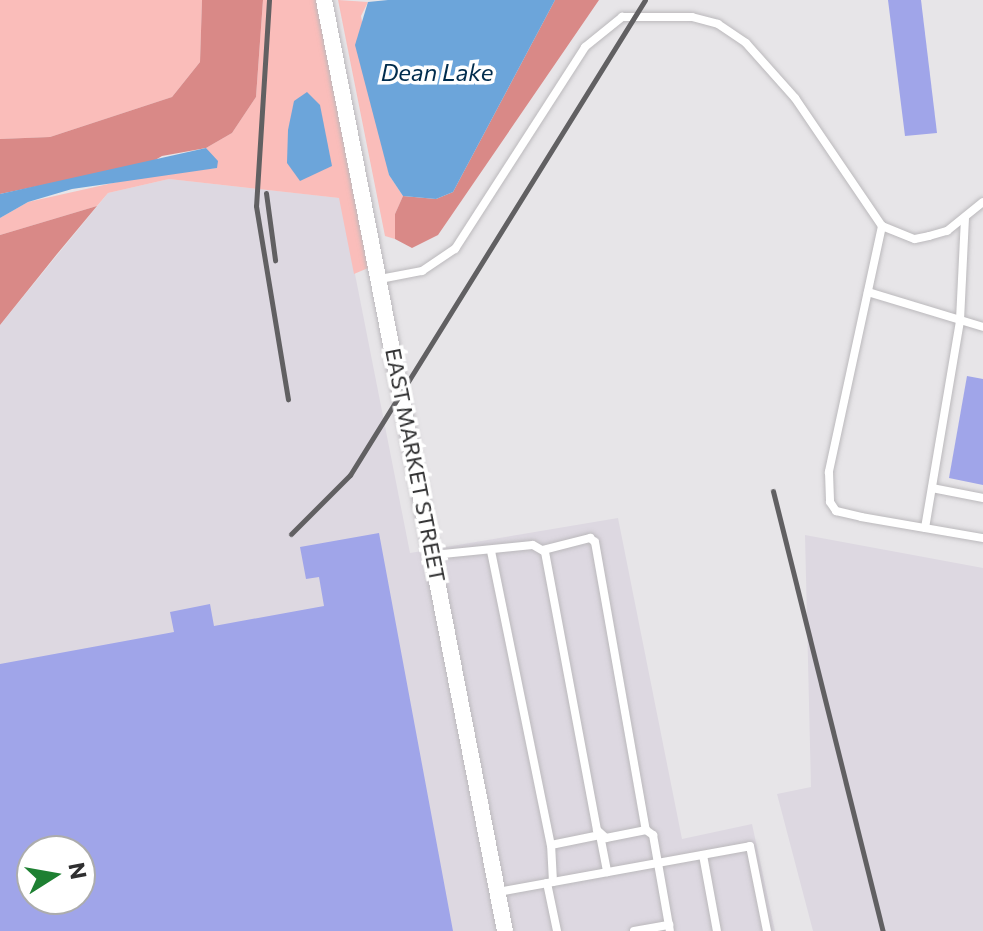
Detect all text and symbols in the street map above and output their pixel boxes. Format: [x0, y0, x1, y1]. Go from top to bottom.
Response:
water label: Dean Lake [381, 58, 493, 86]
street label: EAST MARKET STREET [380, 346, 452, 584]
north arrow [16, 835, 96, 915]
text: N [63, 860, 93, 881]

